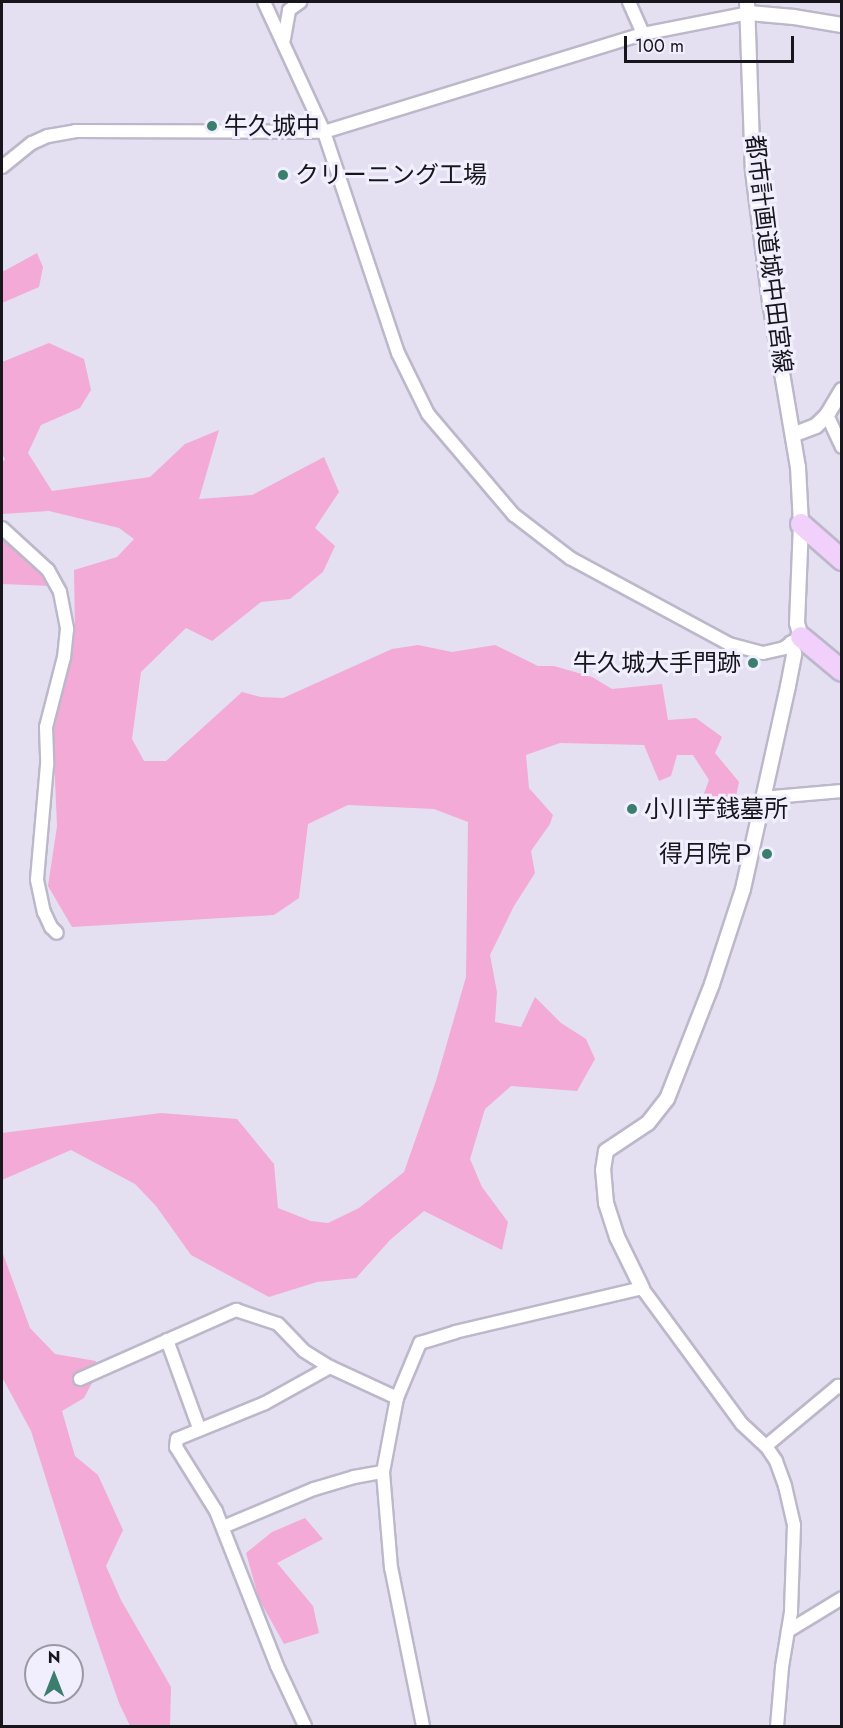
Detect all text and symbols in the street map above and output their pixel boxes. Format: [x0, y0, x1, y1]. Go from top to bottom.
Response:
scale bar [627, 24, 796, 62]
text: 100 m [635, 33, 684, 59]
place label: 牛久城中 [224, 112, 320, 140]
marker: 牛久城中 [205, 119, 219, 133]
street label: 都市計画道城中田宮線 [740, 133, 798, 375]
place label: クリーニング工場 [295, 161, 487, 189]
marker: クリーニング工場 [276, 168, 290, 182]
place label: 牛久城大手門跡 [573, 649, 741, 677]
marker: 牛久城大手門跡 [746, 656, 760, 670]
place label: 小川芋銭墓所 [644, 795, 788, 823]
marker: 小川芋銭墓所 [625, 802, 639, 816]
place label: 得月院Ｐ [659, 840, 755, 868]
marker: 得月院Ｐ [760, 847, 774, 861]
north arrow [24, 1644, 84, 1704]
text: N [48, 1646, 60, 1669]

